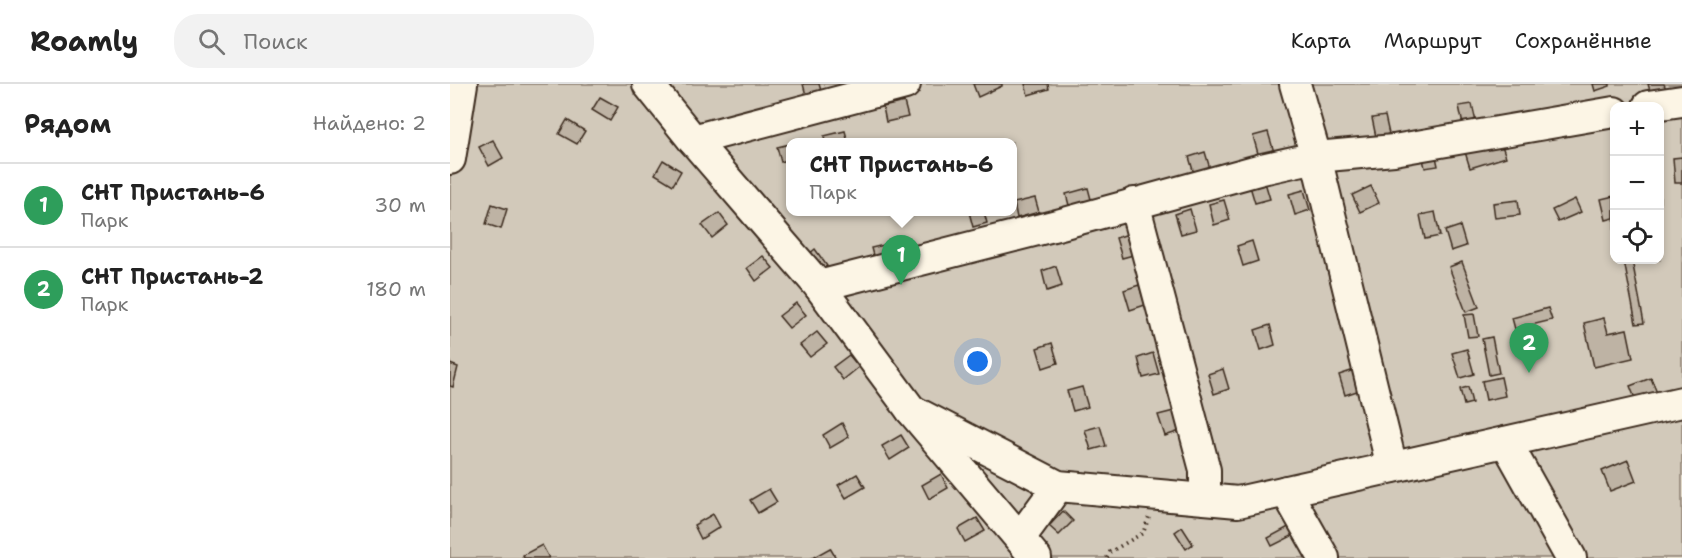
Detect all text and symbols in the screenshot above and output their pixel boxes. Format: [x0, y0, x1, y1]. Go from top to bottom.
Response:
search box [174, 14, 594, 68]
text: Roamly [30, 22, 138, 60]
icon: search [195, 25, 228, 58]
text: Поиск [243, 27, 308, 56]
text: Карта [1291, 27, 1351, 55]
text: Маршрут [1384, 27, 1482, 55]
text: Сохранённые [1515, 27, 1652, 55]
map controls [1610, 102, 1664, 264]
button: + [1610, 102, 1664, 156]
text: Рядом [24, 106, 111, 141]
text: Найдено: 2 [313, 110, 426, 136]
popup [786, 138, 1017, 216]
text: СНТ Пристань-6 [810, 150, 993, 179]
button: − [1610, 156, 1664, 210]
text: СНТ Пристань-6 [81, 178, 265, 207]
text: Парк [810, 179, 857, 205]
text: 1 [39, 192, 48, 218]
text: 30 m [374, 192, 426, 218]
text: Парк [81, 207, 128, 233]
button: locate [1610, 210, 1664, 264]
pin: 1 [882, 236, 920, 285]
text: СНТ Пристань-2 [81, 262, 263, 291]
text: 2 [37, 276, 51, 302]
text: 180 m [366, 276, 426, 302]
text: Парк [81, 291, 128, 317]
pin: 2 [1510, 324, 1548, 373]
your location [963, 347, 992, 376]

